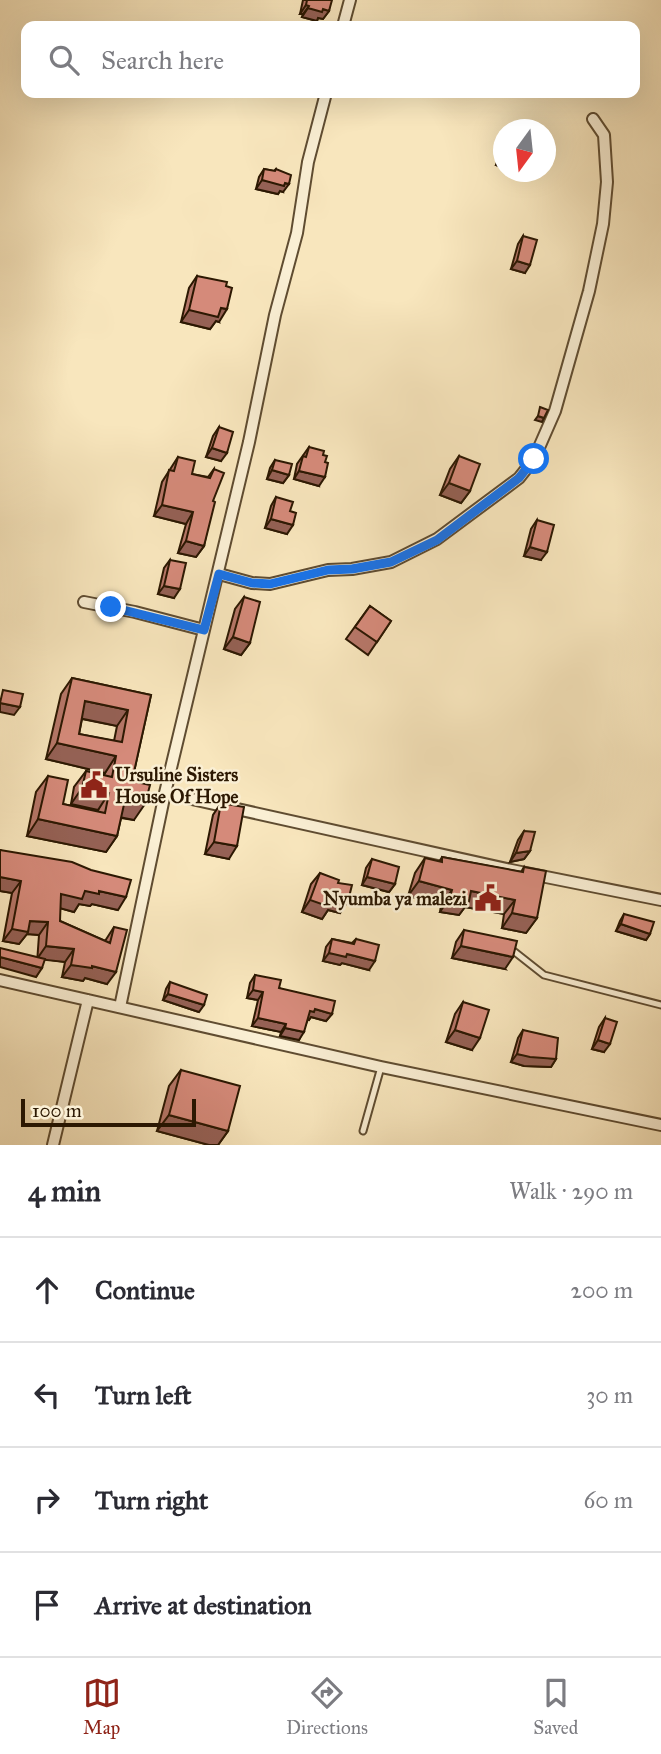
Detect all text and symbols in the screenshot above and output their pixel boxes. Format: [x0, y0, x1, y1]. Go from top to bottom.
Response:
search box [21, 21, 640, 98]
icon: search [45, 41, 83, 79]
text: Search here [101, 44, 224, 76]
north arrow [493, 119, 556, 182]
route start [518, 443, 549, 474]
route end [95, 591, 126, 622]
place label: Ursuline Sisters House Of Hope [115, 763, 238, 809]
public building icon: Ursuline Sisters House Of Hope [79, 770, 109, 800]
public building icon: Nyumba ya malezi [473, 883, 503, 913]
place label: Nyumba ya malezi [323, 887, 468, 911]
scale bar [21, 1096, 196, 1128]
text: 100 m [32, 1099, 82, 1122]
text: 4 min [28, 1173, 101, 1209]
text: Walk · 290 m [509, 1177, 633, 1205]
icon: ahead [28, 1271, 66, 1309]
text: Continue [95, 1274, 195, 1306]
text: 200 m [571, 1276, 633, 1304]
icon: left [28, 1376, 66, 1414]
text: Turn left [95, 1379, 191, 1411]
text: 30 m [586, 1381, 633, 1409]
icon: right [28, 1481, 66, 1519]
text: Turn right [95, 1484, 208, 1516]
text: 60 m [584, 1486, 633, 1514]
icon: arrive [28, 1586, 66, 1624]
text: Arrive at destination [95, 1589, 312, 1621]
tab: Map [83, 1674, 121, 1739]
tab: Directions [286, 1674, 368, 1739]
tab: Saved [533, 1674, 578, 1739]

